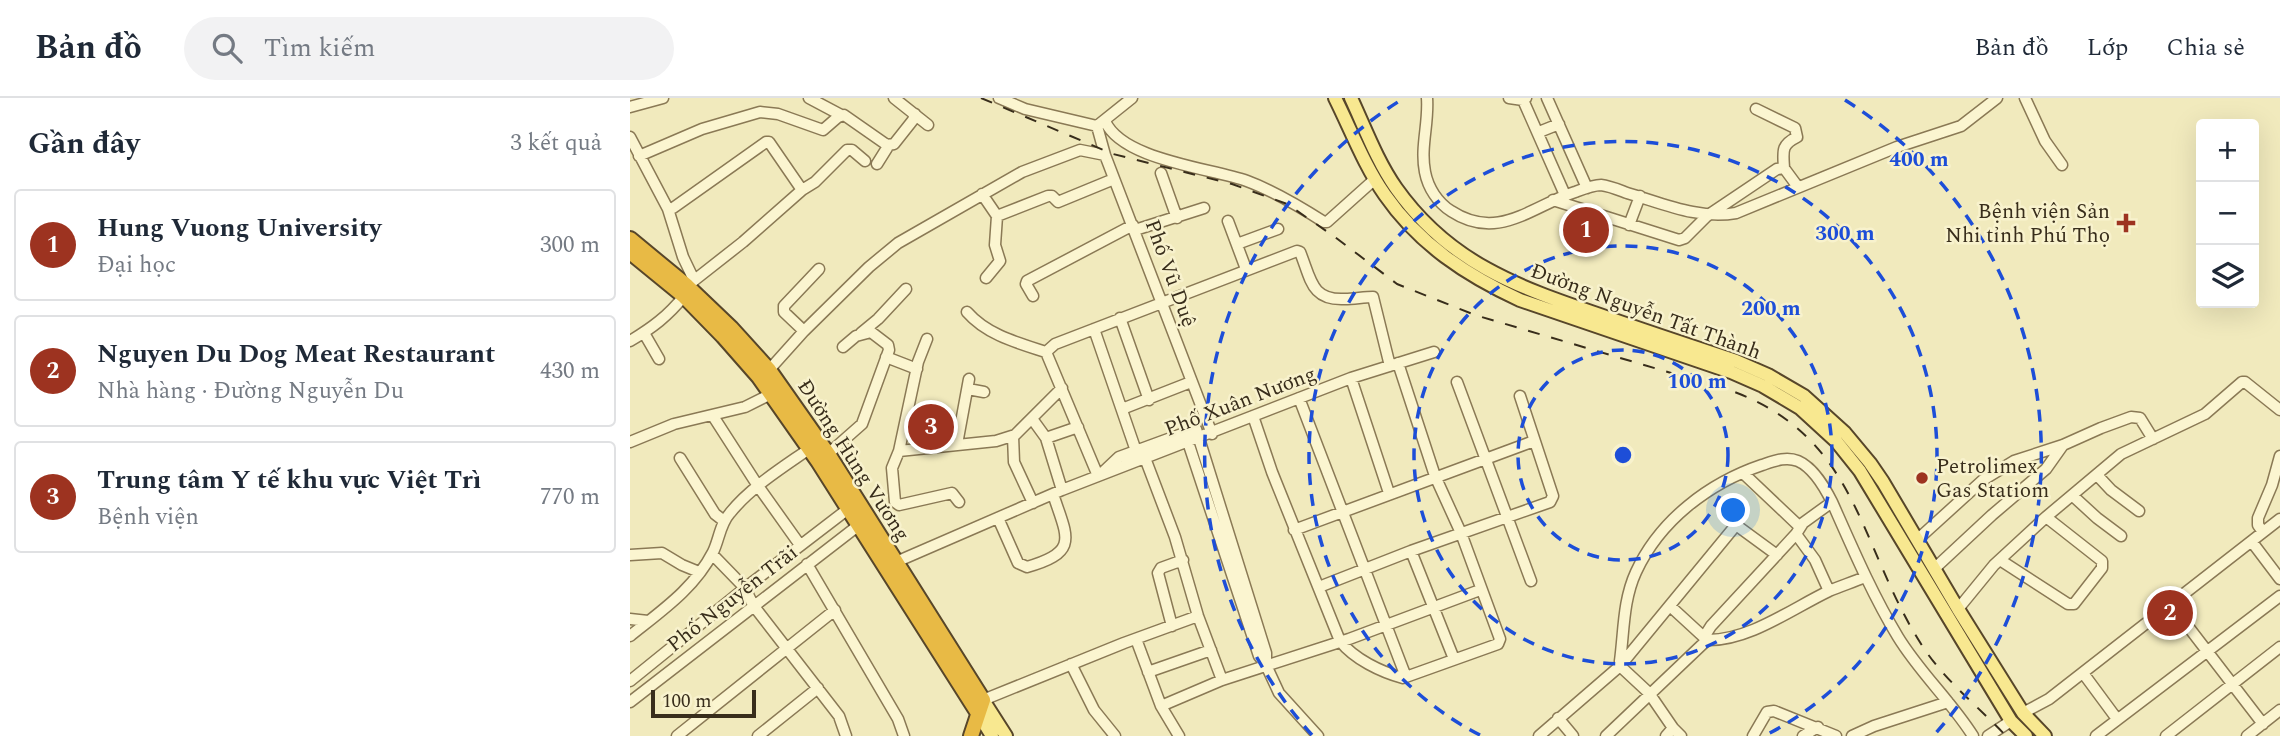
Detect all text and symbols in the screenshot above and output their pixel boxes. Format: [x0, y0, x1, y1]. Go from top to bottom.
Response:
search box [184, 17, 674, 80]
text: Bản đồ [35, 23, 142, 73]
text: Tìm kiếm [264, 28, 375, 68]
icon: search [208, 29, 246, 67]
text: Bản đồ [1974, 30, 2049, 66]
text: Lớp [2087, 30, 2128, 66]
text: Chia sẻ [2166, 30, 2245, 66]
map controls [2196, 119, 2259, 308]
button: + [2196, 119, 2259, 182]
text: Gần đây [28, 121, 140, 167]
text: 3 kết quả [510, 126, 602, 161]
text: 400 m [1889, 144, 1949, 176]
button: − [2196, 182, 2259, 245]
place label: Bệnh viện Sản Nhi tỉnh Phú Thọ [1945, 196, 2110, 252]
pin: 1 [1563, 204, 1609, 256]
text: Hung Vuong University [97, 208, 381, 248]
marker: Bệnh viện Sản Nhi tỉnh Phú Thọ [2116, 213, 2136, 233]
street label: Phố Vũ Duệ [1136, 215, 1204, 332]
text: 300 m [1815, 218, 1875, 250]
text: 1 [47, 228, 59, 263]
text: 300 m [540, 228, 600, 263]
button: layers [2196, 245, 2259, 308]
text: Đại học [97, 248, 176, 283]
street label: Đường Nguyễn Tất Thành [1526, 255, 1765, 369]
text: 200 m [1741, 293, 1801, 325]
text: Nguyen Du Dog Meat Restaurant [97, 334, 495, 374]
text: 2 [47, 354, 59, 389]
text: 430 m [540, 354, 600, 389]
street label: Phố Xuân Nương [1160, 358, 1321, 446]
text: 100 m [1667, 366, 1727, 398]
street label: Đường Hùng Vương [789, 373, 918, 548]
text: Nhà hàng · Đường Nguyễn Du [97, 374, 404, 409]
pin: 3 [908, 401, 954, 453]
centre of rings [1611, 443, 1635, 467]
place label: Petrolimex Gas Statiom [1936, 451, 2049, 507]
text: Trung tâm Y tế khu vực Việt Trì [97, 460, 481, 500]
marker: Petrolimex Gas Statiom [1914, 470, 1930, 486]
text: 3 [47, 480, 59, 515]
text: 770 m [540, 480, 600, 515]
your location [1716, 493, 1750, 527]
text: Bệnh viện [97, 500, 199, 535]
street label: Phố Nguyễn Trãi [660, 537, 805, 660]
pin: 2 [2147, 587, 2193, 639]
scale bar [651, 687, 756, 719]
text: 100 m [662, 687, 712, 716]

